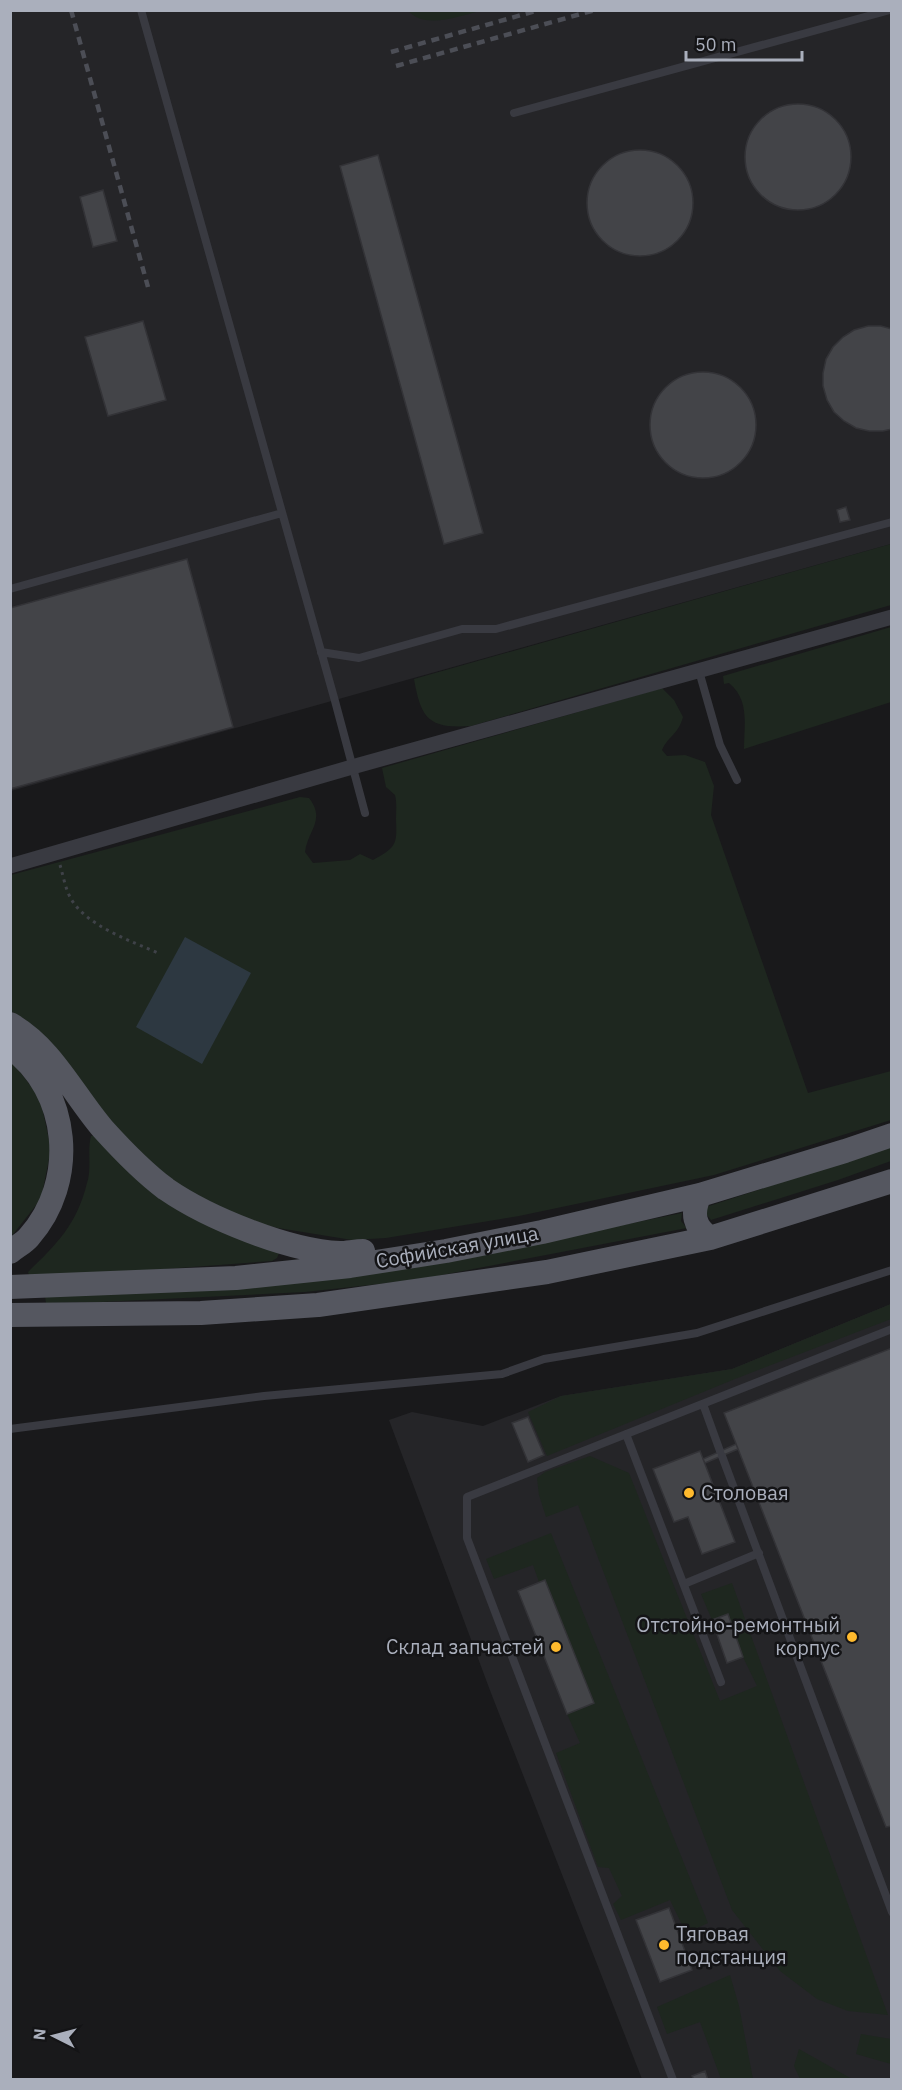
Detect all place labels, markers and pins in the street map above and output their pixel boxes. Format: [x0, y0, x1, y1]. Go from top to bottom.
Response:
place label: Столовая [701, 1479, 789, 1506]
marker: Столовая [682, 1486, 696, 1500]
place label: Отстойно-ремонтный корпус [636, 1611, 840, 1661]
marker: Отстойно-ремонтный корпус [845, 1630, 859, 1644]
place label: Склад запчастей [386, 1633, 544, 1660]
marker: Склад запчастей [549, 1640, 563, 1654]
place label: Тяговая подстанция [676, 1920, 787, 1970]
marker: Тяговая подстанция [657, 1938, 671, 1952]

